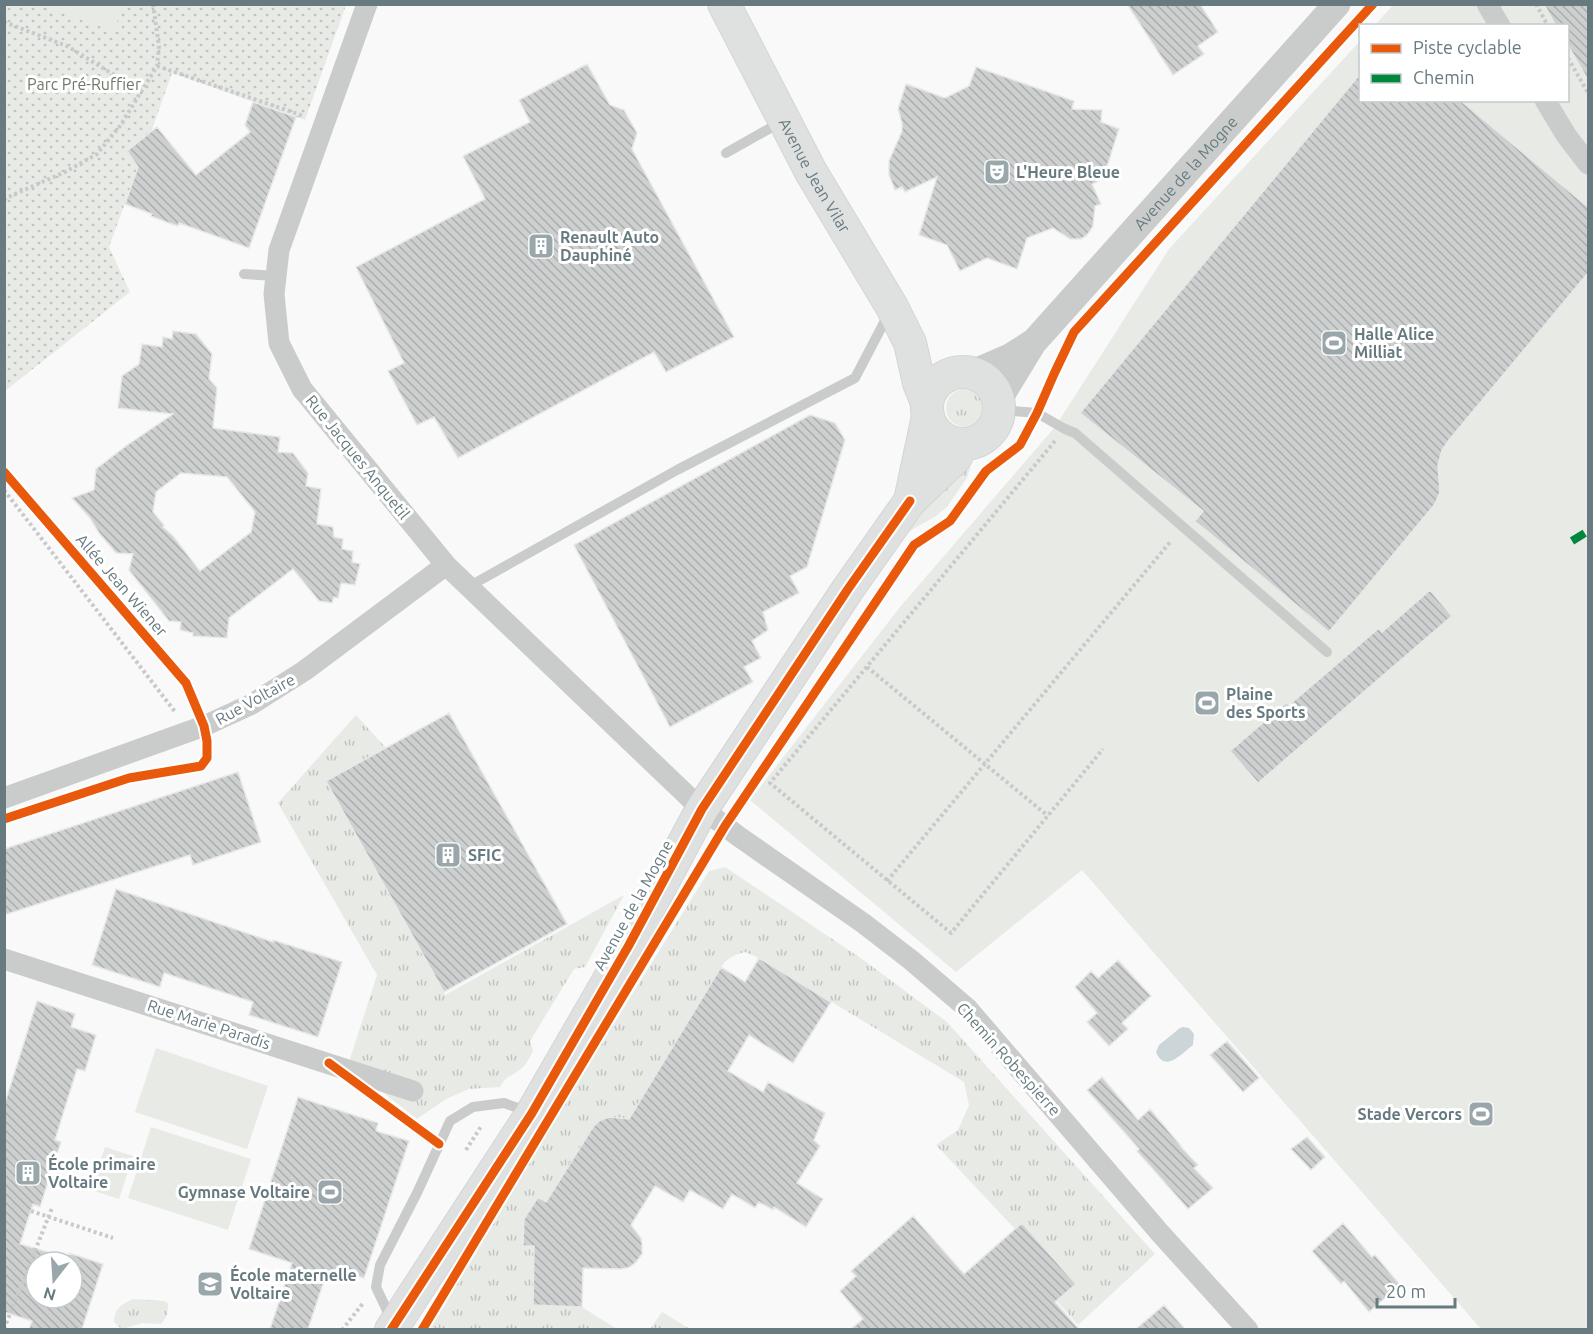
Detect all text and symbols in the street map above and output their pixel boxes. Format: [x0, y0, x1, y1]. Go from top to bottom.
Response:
legend [1359, 24, 1569, 102]
text: Piste cyclable [1413, 37, 1522, 57]
text: Chemin [1413, 67, 1474, 87]
park label: Parc Pré-Ruffier [27, 75, 141, 93]
street label: Avenue de la Mogne [1130, 112, 1241, 233]
street label: Avenue Jean Vilar [776, 115, 854, 236]
theatre icon: L'Heure Bleue [982, 157, 1012, 187]
place label: L'Heure Bleue [1016, 163, 1120, 181]
place label: Renault Auto Dauphiné [560, 228, 659, 264]
building icon: Renault Auto Dauphiné [526, 231, 556, 261]
place label: Halle Alice Milliat [1354, 325, 1434, 361]
sports icon: Halle Alice Milliat [1319, 328, 1349, 358]
street label: Rue Jacques Anquetil [302, 391, 414, 523]
street label: Allée Jean Wiener [73, 530, 171, 640]
street label: Rue Voltaire [212, 670, 298, 728]
place label: Plaine des Sports [1226, 685, 1305, 721]
sports icon: Plaine des Sports [1192, 688, 1222, 718]
street label: Avenue de la Mogne [590, 837, 676, 973]
building icon: SFIC [433, 840, 463, 870]
place label: SFIC [468, 846, 501, 864]
street label: Rue Marie Paradis [145, 996, 273, 1052]
street label: Chemin Robespierre [954, 999, 1064, 1119]
sports icon: Stade Vercors [1466, 1099, 1496, 1129]
place label: Stade Vercors [1358, 1105, 1462, 1123]
place label: École primaire Voltaire [48, 1153, 156, 1191]
building icon: École primaire Voltaire [13, 1158, 43, 1188]
sports icon: Gymnase Voltaire [315, 1177, 345, 1207]
place label: Gymnase Voltaire [178, 1183, 310, 1201]
north arrow [24, 1250, 84, 1310]
place label: École maternelle Voltaire [230, 1264, 357, 1302]
school or university icon: École maternelle Voltaire [195, 1269, 225, 1299]
scale bar [1377, 1271, 1455, 1309]
text: 20 m [1386, 1281, 1426, 1301]
text: N [41, 1284, 58, 1305]

